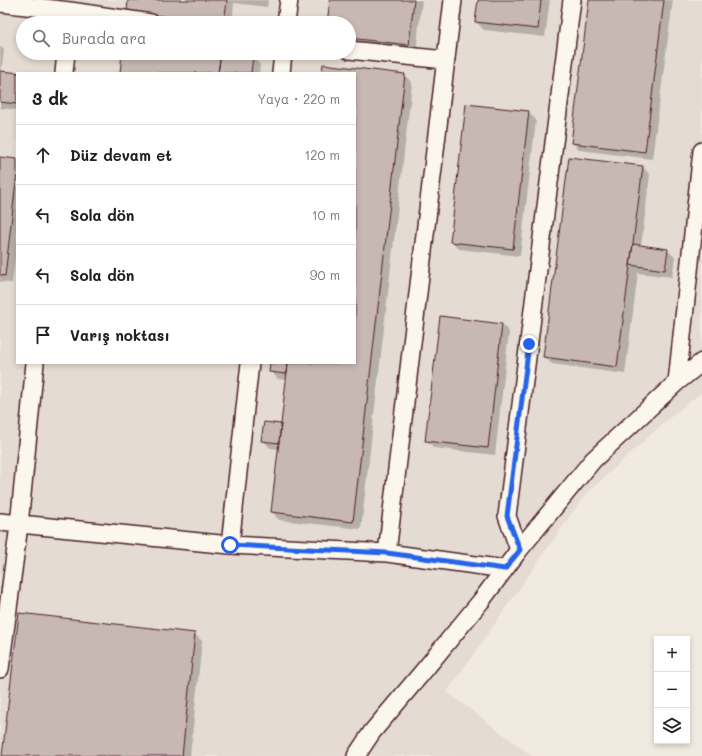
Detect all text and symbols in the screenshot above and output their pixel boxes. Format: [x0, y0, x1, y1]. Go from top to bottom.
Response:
search box [16, 16, 356, 60]
icon: search [30, 27, 52, 49]
text: Burada ara [62, 28, 146, 48]
text: 3 dk [32, 87, 68, 109]
text: Yaya · 220 m [257, 90, 340, 107]
icon: ahead [32, 144, 54, 166]
text: Düz devam et [70, 145, 172, 165]
text: 120 m [304, 146, 340, 163]
icon: left [32, 204, 54, 226]
text: Sola dön [70, 205, 134, 225]
text: 10 m [312, 206, 340, 223]
icon: left [32, 264, 54, 286]
text: Sola dön [70, 265, 134, 285]
text: 90 m [310, 266, 340, 283]
icon: arrive [32, 324, 54, 346]
text: Varış noktası [70, 325, 170, 345]
route end [520, 335, 538, 353]
route start [221, 536, 239, 554]
map controls [654, 636, 690, 744]
button: + [654, 636, 690, 672]
button: − [654, 672, 690, 708]
button: layers [654, 708, 690, 744]

